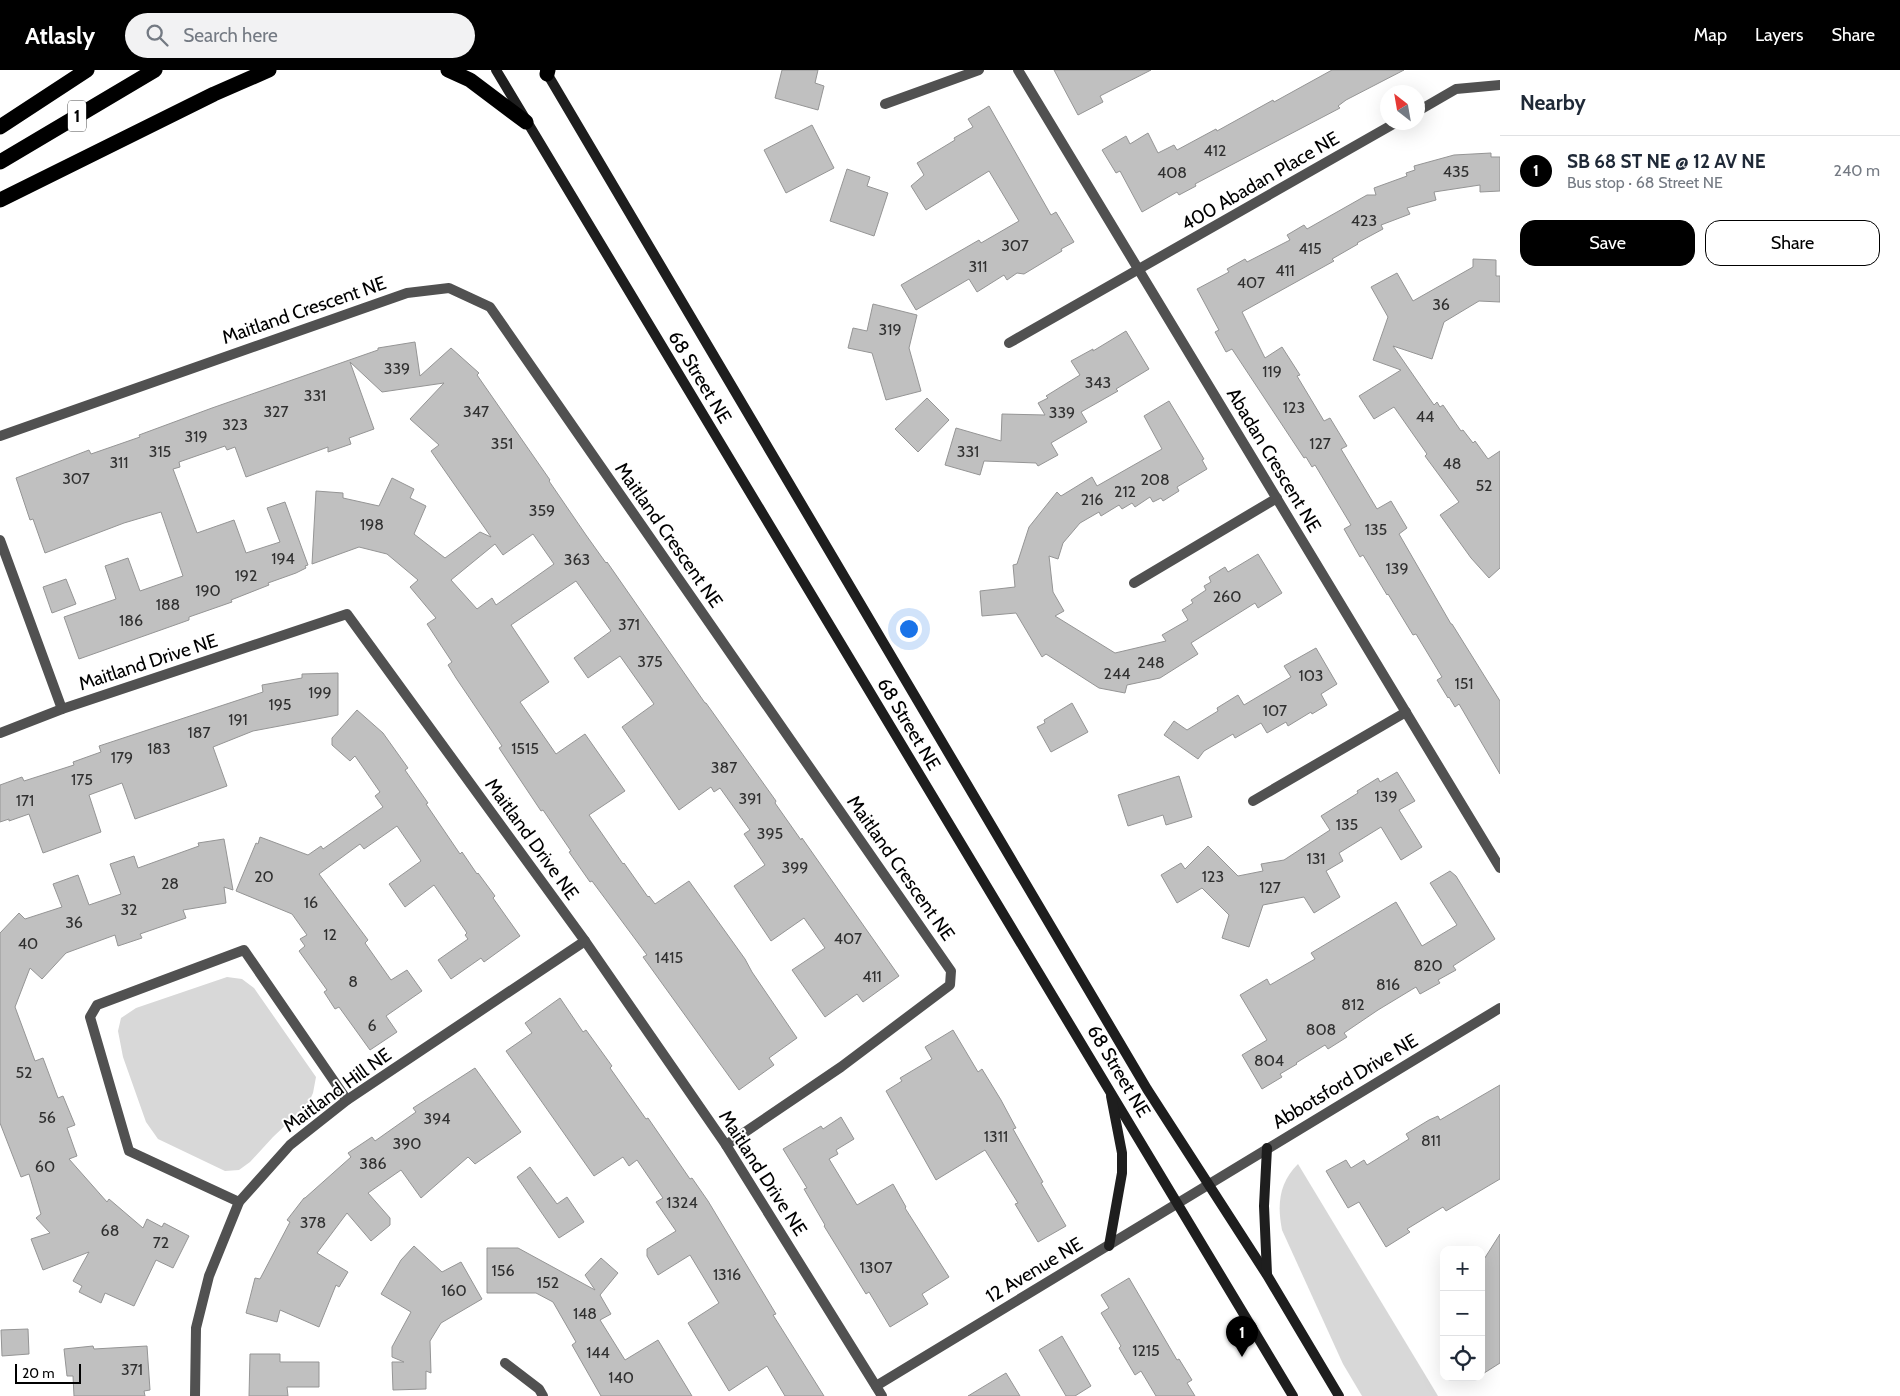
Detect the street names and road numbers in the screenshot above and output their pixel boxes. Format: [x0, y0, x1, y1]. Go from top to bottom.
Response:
road number: 1 [68, 100, 86, 131]
street label: 400 Abadan Place NE [1177, 126, 1343, 236]
street label: Maitland Crescent NE [219, 271, 389, 349]
street label: 68 Street NE [663, 327, 737, 427]
street label: Abadan Crescent NE [1222, 384, 1326, 536]
street label: Maitland Crescent NE [610, 458, 728, 612]
street label: Maitland Drive NE [76, 629, 220, 695]
street label: 68 Street NE [872, 674, 946, 774]
street label: Maitland Drive NE [480, 774, 584, 904]
street label: Maitland Crescent NE [842, 791, 960, 945]
street label: 68 Street NE [1082, 1021, 1156, 1121]
street label: Abbotsford Drive NE [1268, 1029, 1422, 1133]
street label: Maitland Hill NE [278, 1043, 396, 1137]
street label: Maitland Drive NE [714, 1106, 812, 1240]
street label: 12 Avenue NE [981, 1232, 1087, 1308]

